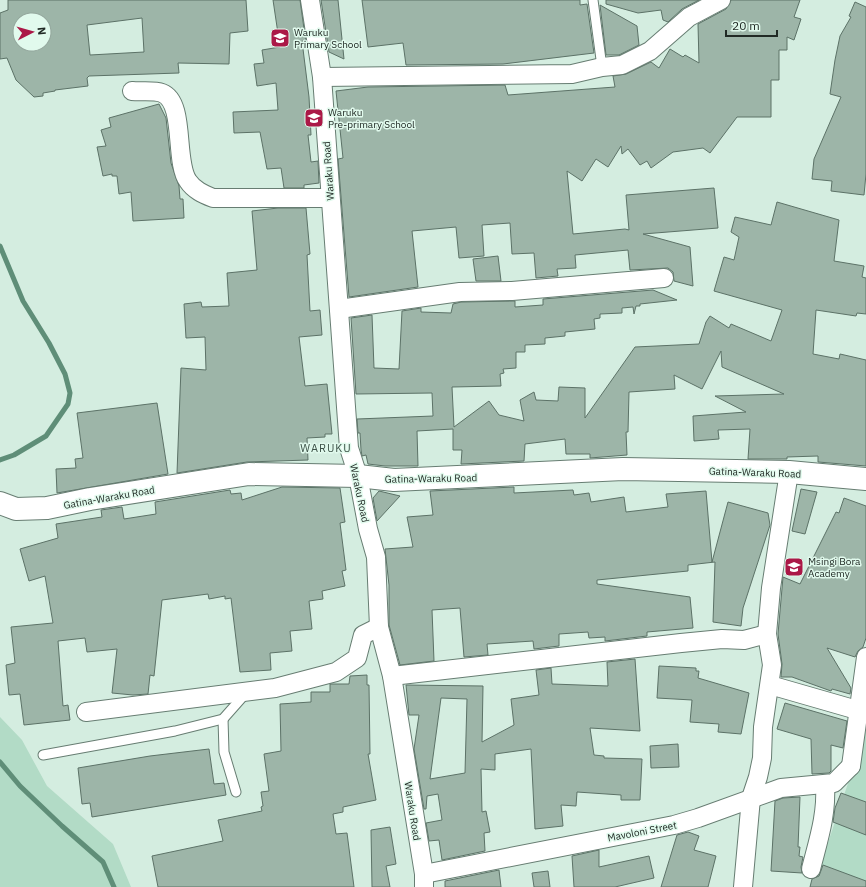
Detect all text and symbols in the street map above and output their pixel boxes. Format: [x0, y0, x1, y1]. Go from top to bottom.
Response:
north arrow [12, 12, 52, 52]
scale bar [726, 12, 777, 38]
text: 20 m [732, 18, 760, 33]
text: N [35, 26, 49, 36]
place label: Waruku Primary School [294, 26, 362, 51]
school or university icon: Waruku Primary School [269, 27, 291, 49]
place label: Waruku Pre-primary School [328, 106, 415, 131]
school or university icon: Waruku Pre-primary School [303, 107, 325, 129]
street label: Waraku Road [320, 141, 337, 201]
district label: WARUKU [300, 441, 352, 455]
street label: Waraku Road [347, 463, 372, 523]
street label: Gatina-Waraku Road [709, 464, 801, 481]
street label: Gatina-Waraku Road [385, 471, 477, 486]
street label: Gatina-Waraku Road [62, 483, 156, 512]
place label: Msingi Bora Academy [808, 555, 861, 580]
school or university icon: Msingi Bora Academy [783, 556, 805, 578]
street label: Waraku Road [401, 781, 424, 841]
street label: Mavoloni Street [606, 818, 678, 845]

